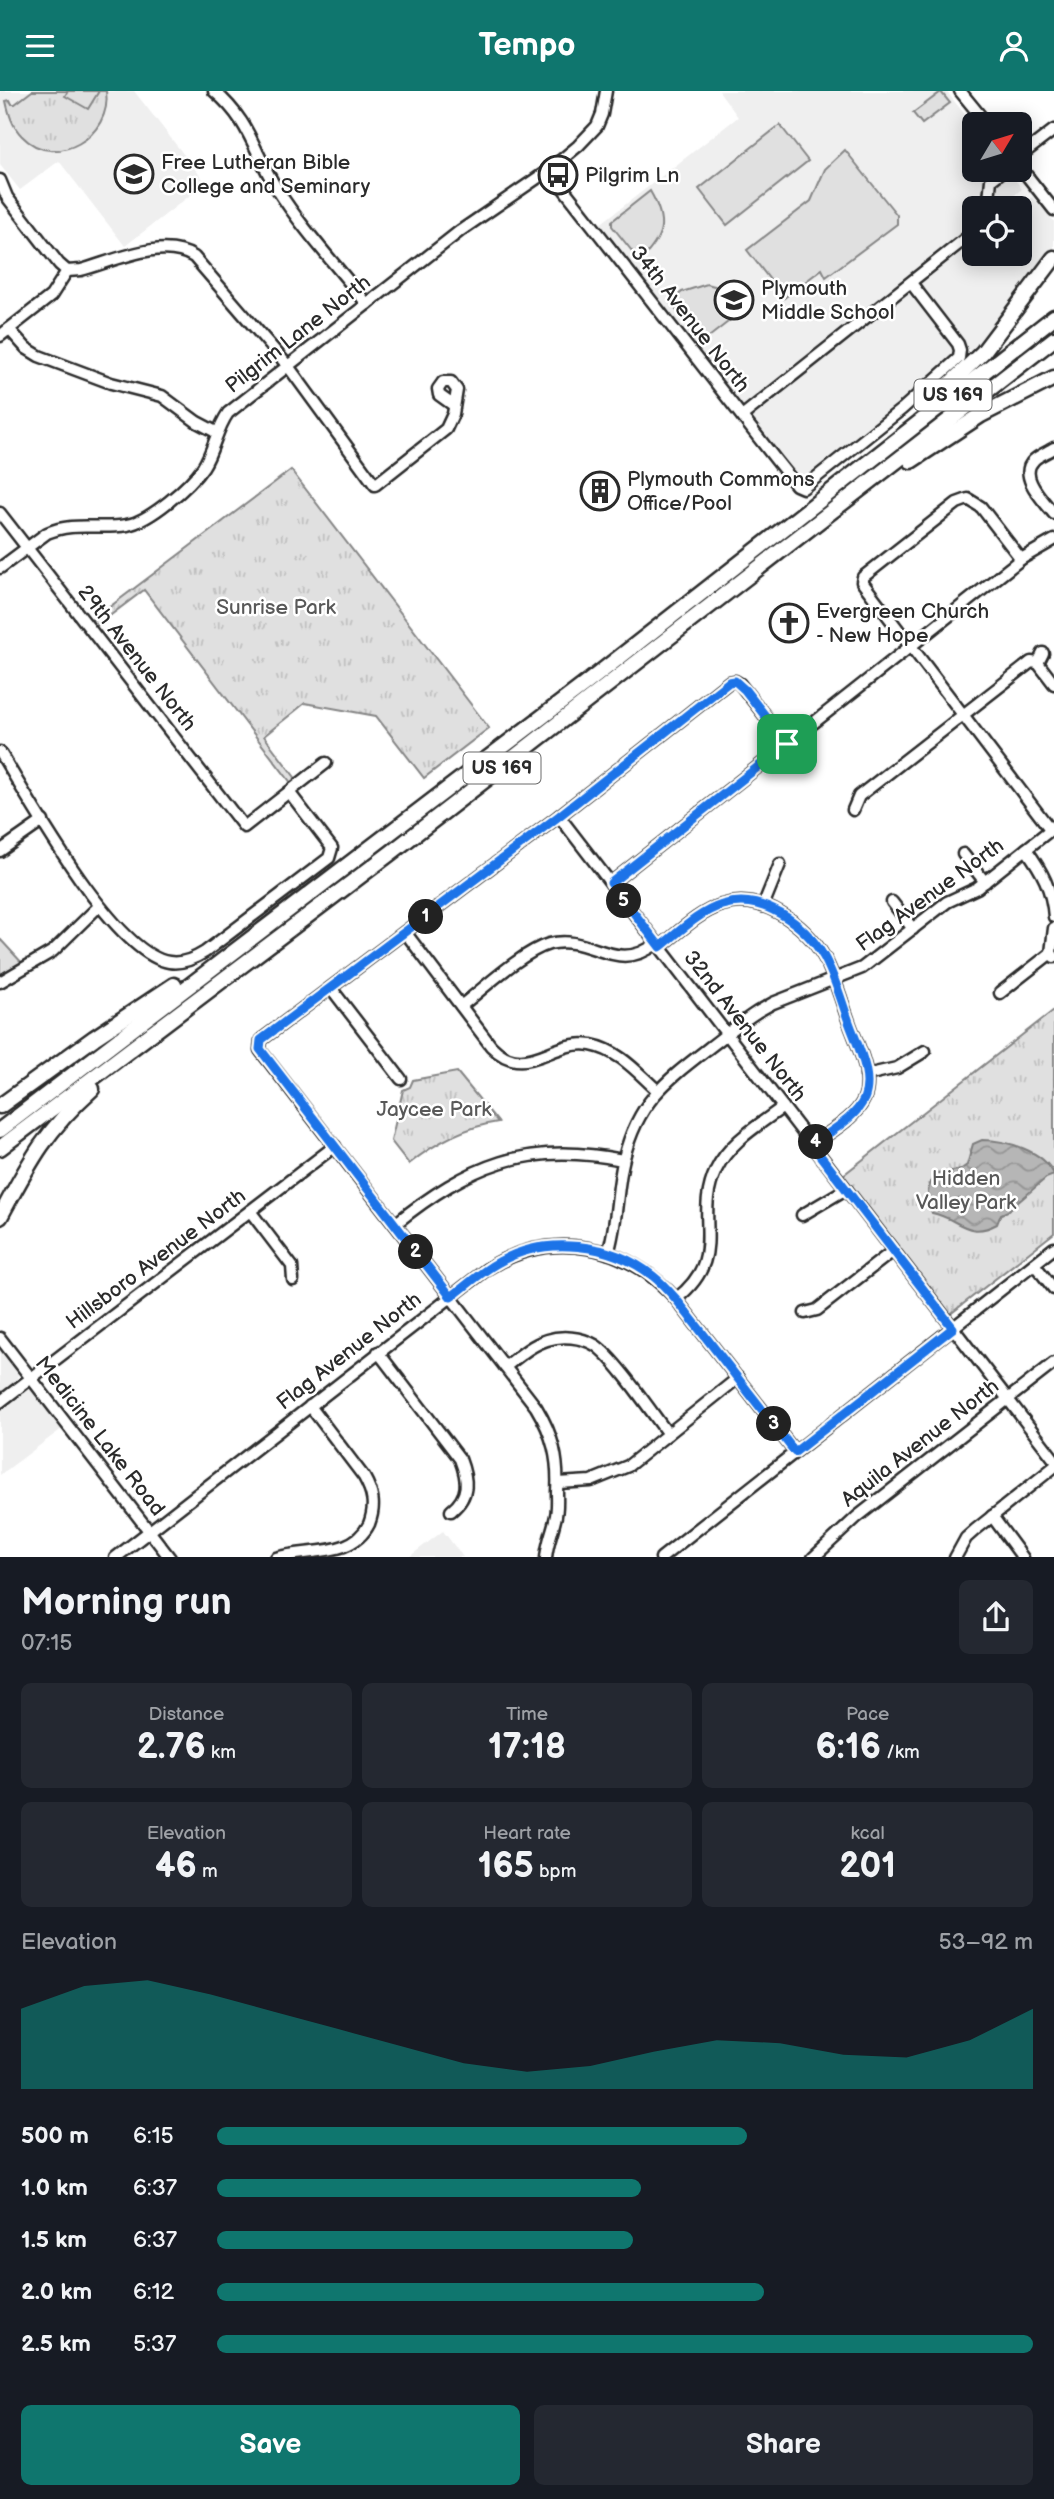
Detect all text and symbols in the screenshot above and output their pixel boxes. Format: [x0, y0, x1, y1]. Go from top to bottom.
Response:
text: Tempo [479, 26, 576, 65]
icon: menu [21, 27, 59, 65]
icon: person [995, 27, 1033, 65]
north arrow [962, 112, 1032, 182]
map controls [962, 112, 1032, 266]
place label: Free Lutheran Bible College and Seminary [161, 150, 371, 199]
school or university icon: Free Lutheran Bible College and Seminary [113, 153, 155, 195]
bus stop icon: Pilgrim Ln [537, 154, 579, 196]
place label: Pilgrim Ln [585, 163, 679, 188]
button: locate [962, 196, 1032, 266]
street label: 34th Avenue North [625, 241, 755, 397]
street label: Pilgrim Lane North [220, 270, 376, 398]
place label: Plymouth Middle School [761, 276, 894, 325]
school or university icon: Plymouth Middle School [713, 279, 755, 321]
road number: US 169 [914, 379, 992, 411]
place label: Plymouth Commons Office/Pool [627, 467, 815, 516]
building icon: Plymouth Commons Office/Pool [579, 470, 621, 512]
street label: 29th Avenue North [72, 580, 202, 736]
park label: Sunrise Park [216, 595, 336, 620]
place label: Evergreen Church - New Hope [816, 599, 989, 648]
church icon: Evergreen Church - New Hope [768, 602, 810, 644]
pin [757, 714, 817, 774]
icon: arrive [768, 725, 806, 763]
road number: US 169 [463, 753, 540, 783]
street label: Flag Avenue North [851, 833, 1009, 957]
pin: 5 [606, 883, 642, 919]
text: 5 [618, 889, 629, 912]
pin: 1 [408, 899, 444, 935]
text: 1 [422, 905, 430, 928]
street label: 32nd Avenue North [678, 946, 812, 1106]
park label: Jaycee Park [376, 1097, 492, 1122]
pin: 4 [798, 1125, 834, 1159]
text: 4 [810, 1130, 821, 1153]
park label: Hidden Valley Park [916, 1166, 1017, 1215]
street label: Hillsboro Avenue North [61, 1183, 251, 1335]
pin: 2 [398, 1235, 434, 1269]
text: 2 [410, 1240, 421, 1263]
street label: Flag Avenue North [272, 1287, 426, 1415]
street label: Medicine Lake Road [30, 1351, 170, 1521]
street label: Aquila Avenue North [836, 1374, 1004, 1512]
pin: 3 [756, 1407, 792, 1441]
text: 3 [768, 1412, 779, 1435]
text: Morning run [21, 1580, 232, 1625]
button: share [959, 1580, 1033, 1654]
text: 07:15 [21, 1629, 73, 1657]
text: Distance [148, 1703, 224, 1726]
text: Time [506, 1703, 548, 1726]
text: Pace [846, 1703, 889, 1726]
text: 2.76 [137, 1726, 206, 1769]
text: 17:18 [488, 1726, 566, 1769]
text: 6:16 [816, 1726, 881, 1769]
text: km [206, 1741, 236, 1764]
text: /km [881, 1741, 920, 1764]
text: Elevation [147, 1822, 226, 1845]
text: Heart rate [483, 1822, 571, 1845]
text: kcal [851, 1822, 885, 1845]
text: 46 [155, 1845, 197, 1888]
text: 165 [478, 1845, 534, 1888]
text: 201 [839, 1845, 896, 1888]
text: m [197, 1860, 218, 1883]
text: bpm [534, 1860, 576, 1883]
text: Elevation [21, 1928, 117, 1956]
text: 53–92 m [938, 1928, 1033, 1956]
text: 500 m [21, 2122, 89, 2150]
text: 6:15 [133, 2122, 174, 2150]
text: 1.0 km [21, 2174, 88, 2202]
text: 6:37 [133, 2174, 177, 2202]
text: 1.5 km [21, 2226, 87, 2254]
text: 6:37 [133, 2226, 177, 2254]
text: 2.0 km [21, 2278, 92, 2306]
text: 6:12 [133, 2278, 174, 2306]
text: 2.5 km [21, 2330, 91, 2358]
text: 5:37 [133, 2330, 176, 2358]
button: Save [21, 2405, 520, 2485]
button: Share [534, 2405, 1033, 2485]

